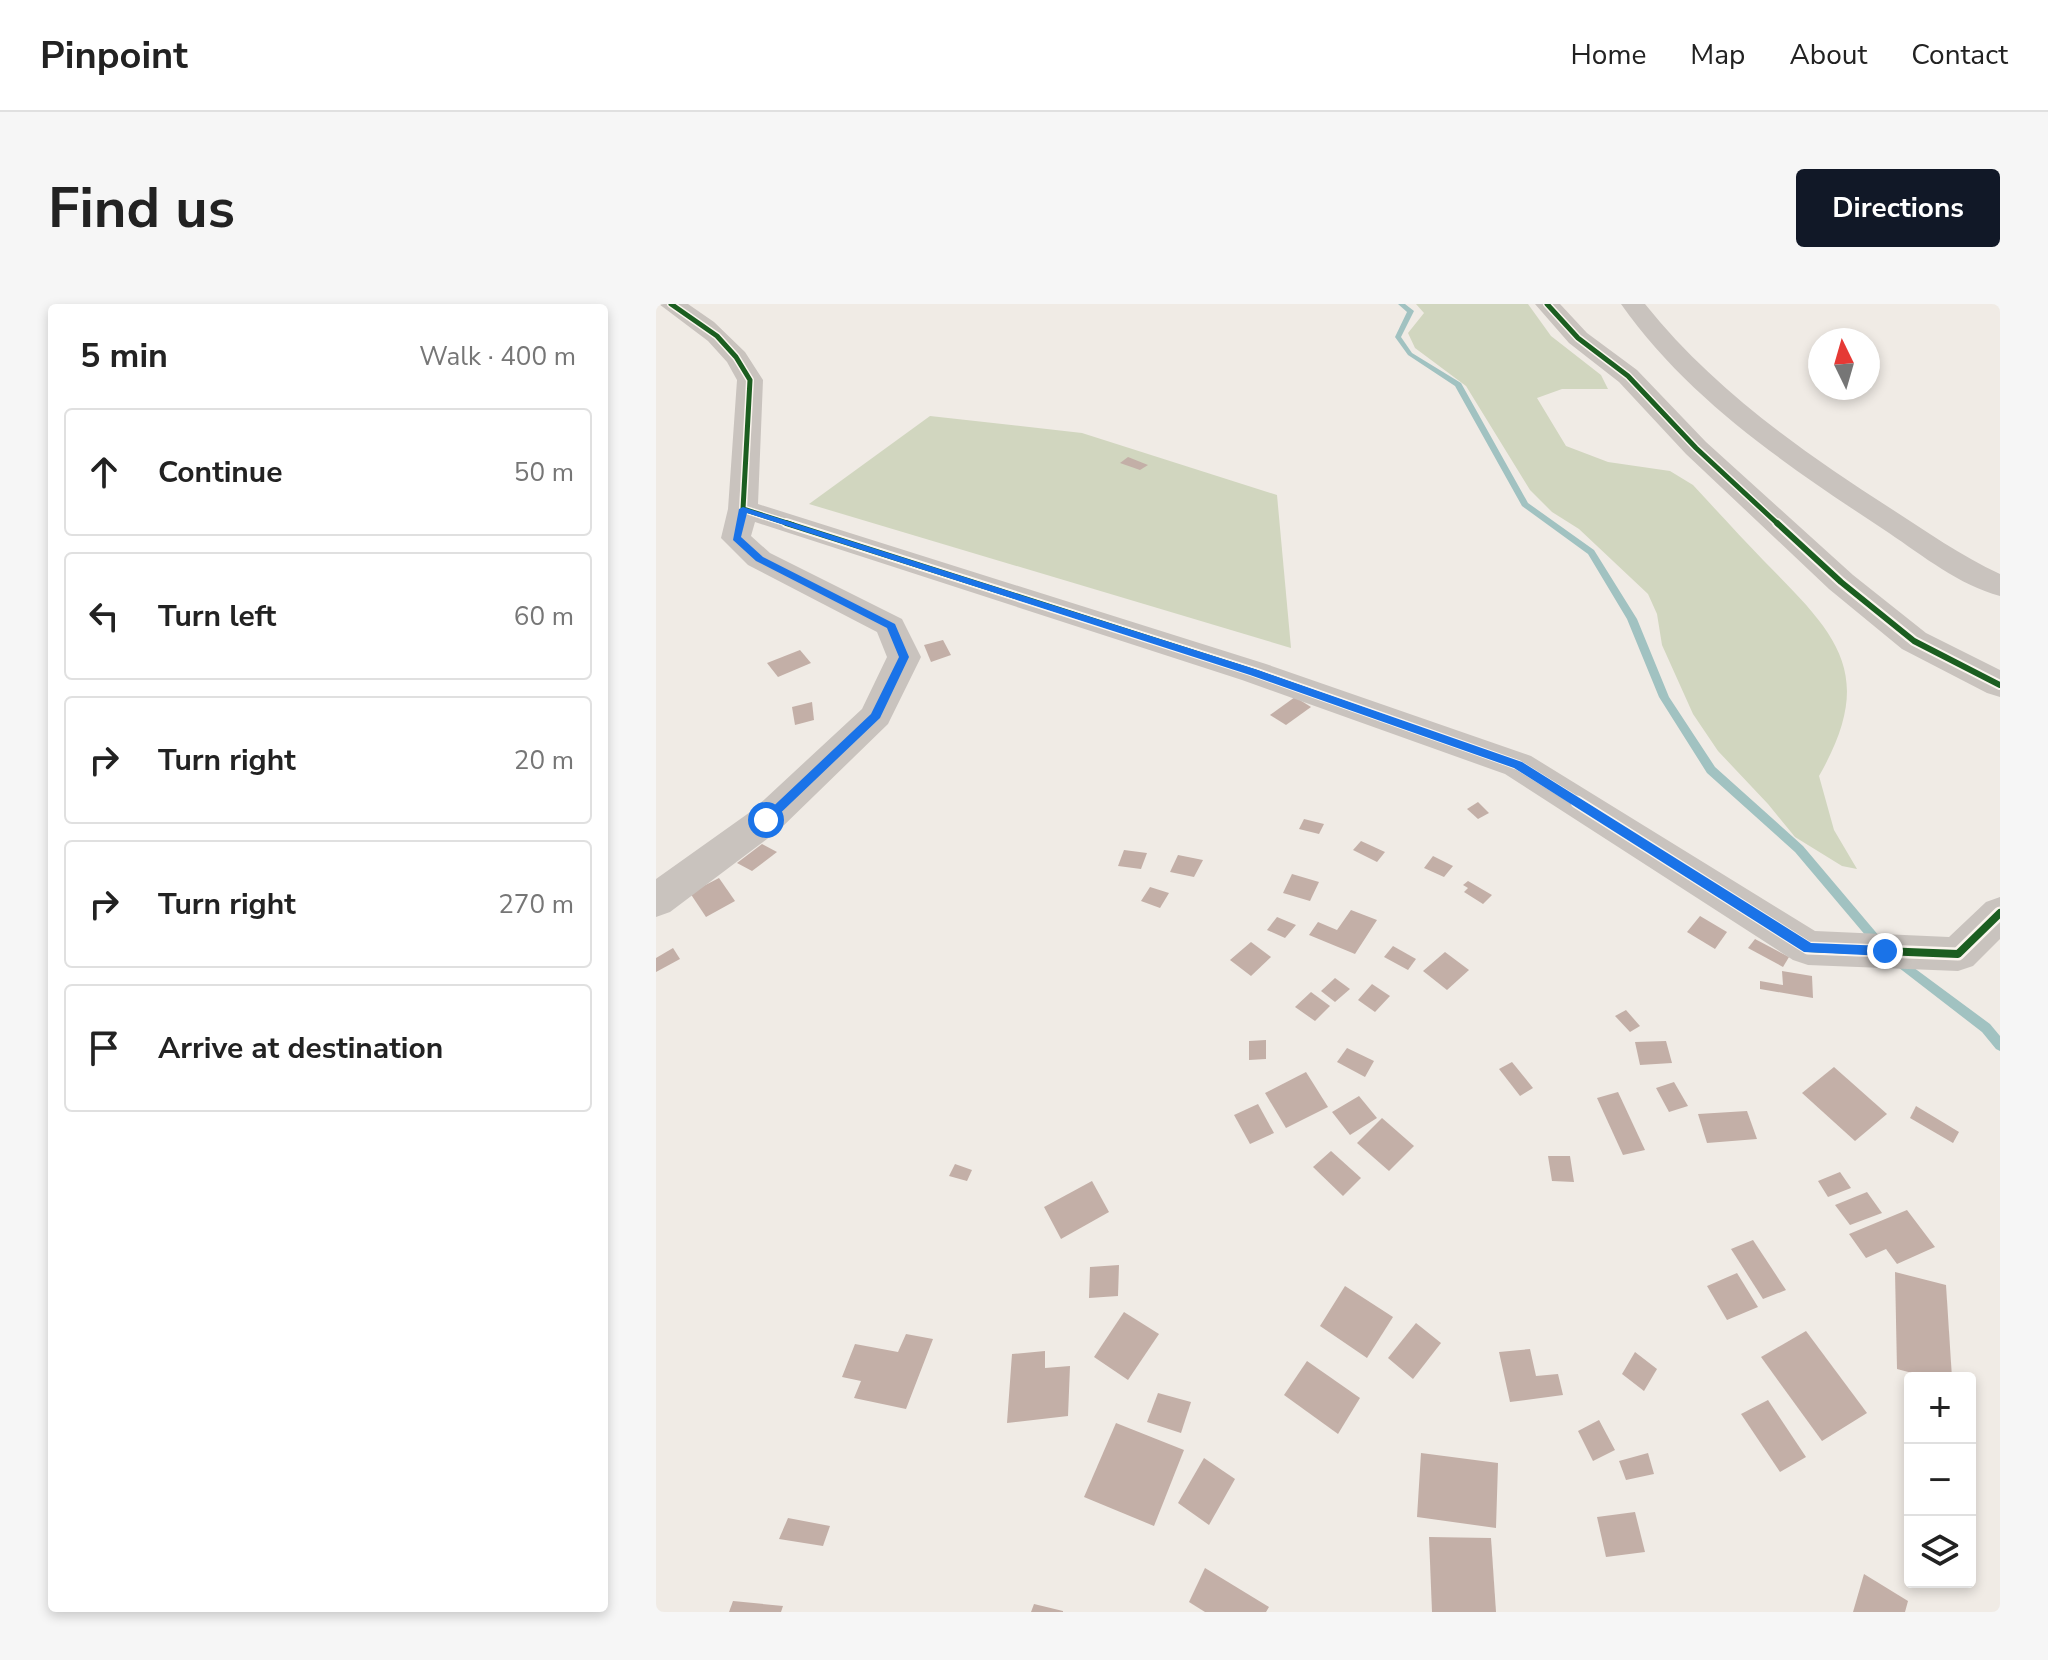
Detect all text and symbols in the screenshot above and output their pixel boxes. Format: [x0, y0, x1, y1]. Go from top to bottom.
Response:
text: Pinpoint [40, 30, 188, 81]
text: Home [1571, 36, 1646, 74]
text: Map [1690, 36, 1745, 74]
text: About [1789, 36, 1867, 74]
text: Contact [1911, 36, 2008, 74]
button: Directions [1796, 169, 2000, 247]
text: Find us [48, 170, 235, 247]
north arrow [1808, 328, 1880, 400]
text: 5 min [80, 333, 168, 379]
text: Walk · 400 m [419, 339, 576, 374]
icon: ahead [82, 450, 126, 494]
text: Continue [158, 452, 283, 493]
text: 50 m [514, 455, 574, 490]
icon: left [82, 594, 126, 638]
text: Turn left [158, 596, 276, 637]
text: 60 m [514, 599, 574, 634]
icon: right [82, 738, 126, 782]
text: Turn right [158, 740, 296, 781]
text: 20 m [514, 743, 574, 778]
route start [748, 802, 784, 838]
icon: right [82, 882, 126, 926]
text: Turn right [158, 884, 296, 925]
text: 270 m [498, 887, 574, 922]
route end [1867, 933, 1903, 969]
icon: arrive [82, 1026, 126, 1070]
text: Arrive at destination [158, 1028, 443, 1069]
map controls [1904, 1372, 1976, 1588]
button: + [1904, 1372, 1976, 1444]
button: − [1904, 1444, 1976, 1516]
button: layers [1904, 1516, 1976, 1588]

